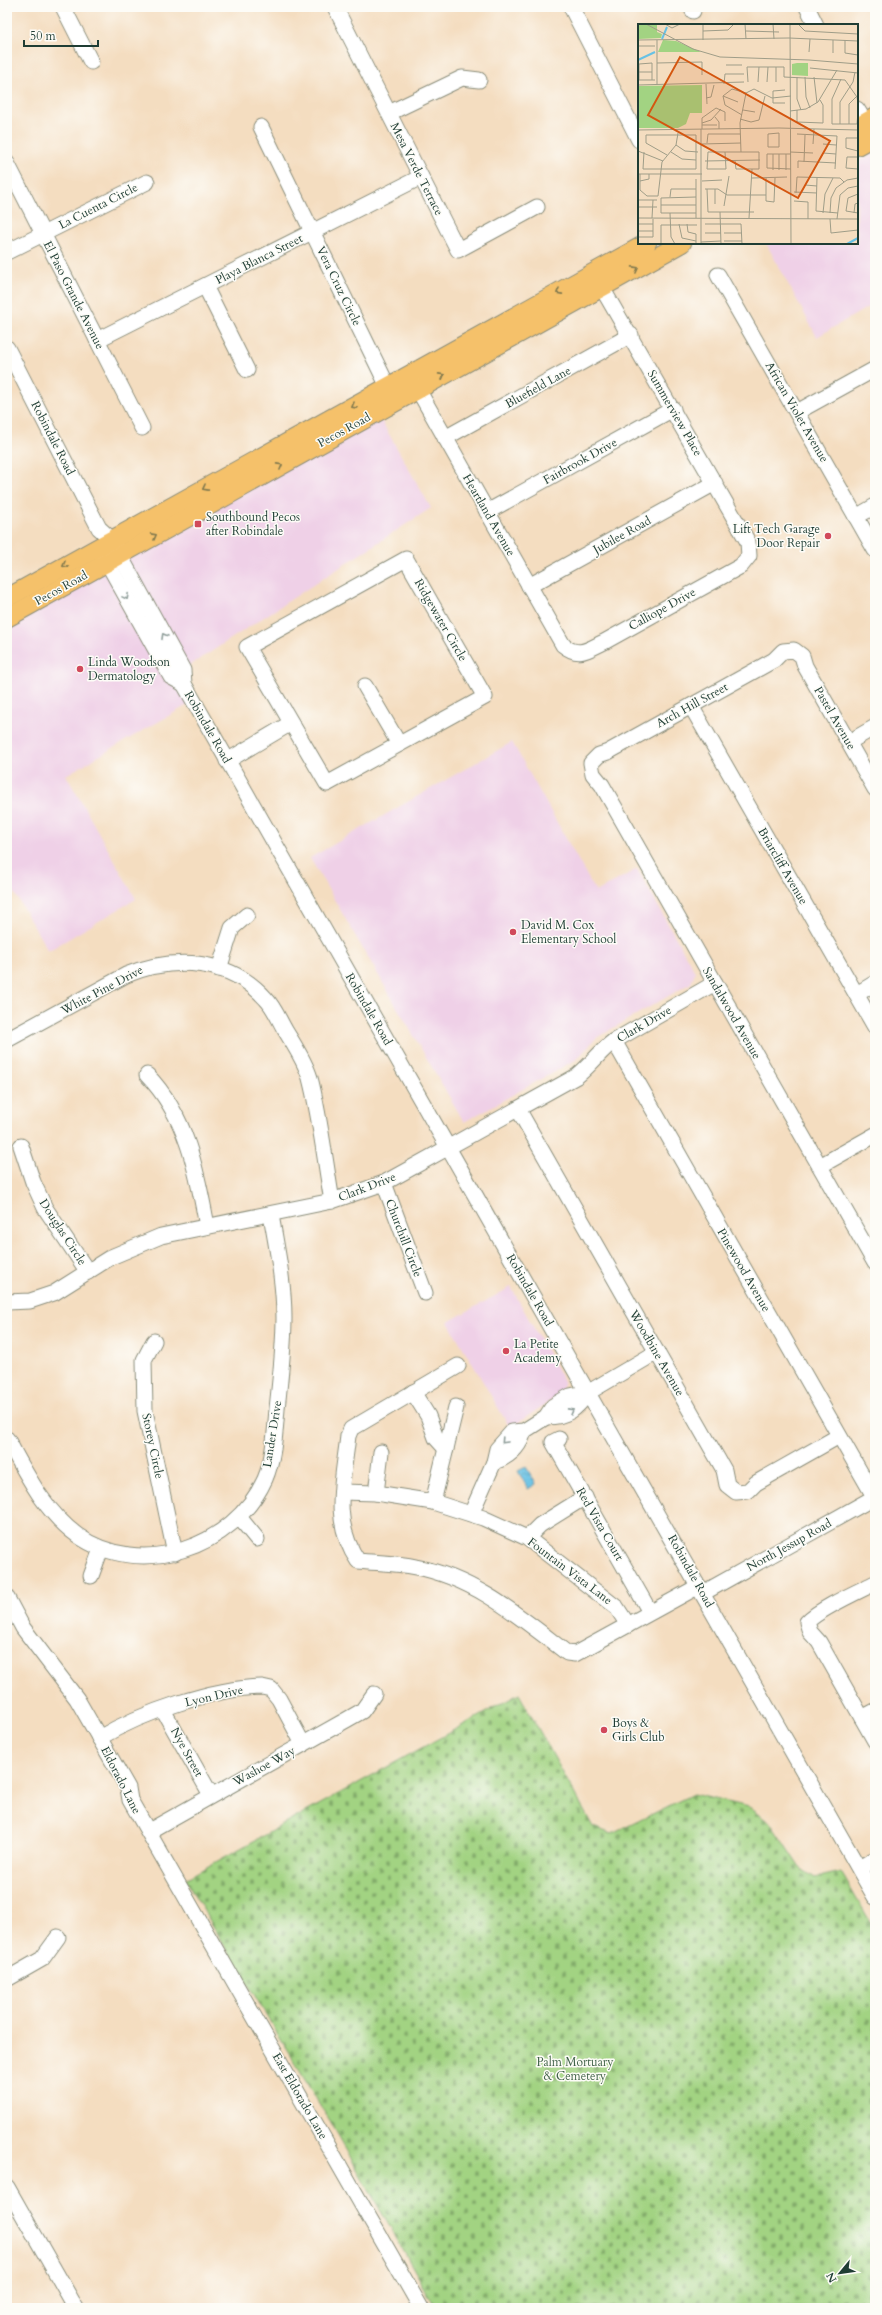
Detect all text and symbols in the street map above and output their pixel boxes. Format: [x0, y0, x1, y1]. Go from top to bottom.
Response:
scale bar [24, 22, 98, 48]
inset map [638, 24, 858, 244]
text: 50 m [30, 28, 57, 44]
street label: Mesa Verde Terrace [387, 120, 447, 218]
street label: La Cuenta Circle [56, 179, 140, 233]
street label: Playa Blanca Street [213, 230, 306, 288]
street label: El Paso Grande Avenue [40, 238, 108, 352]
street label: Vera Cruz Circle [313, 244, 365, 328]
one-way arrow [632, 266, 639, 273]
one-way arrow [556, 287, 563, 295]
street label: African Violet Avenue [762, 359, 832, 465]
street label: Bluefield Lane [502, 362, 574, 412]
street label: Summerview Place [644, 367, 706, 459]
one-way arrow [437, 374, 445, 381]
street label: Robindale Road [27, 398, 79, 478]
one-way arrow [351, 401, 358, 409]
street label: Pecos Road [315, 409, 374, 451]
street label: Fairbrook Drive [540, 434, 620, 488]
one-way arrow [275, 463, 283, 470]
street label: Heartland Avenue [459, 471, 519, 559]
one-way arrow [202, 484, 210, 491]
place label: Southbound Pecos after Robindale [206, 509, 300, 539]
street label: Jubilee Road [588, 512, 654, 558]
marker: Southbound Pecos after Robindale [193, 519, 203, 529]
place label: Lift Tech Garage Door Repair [733, 521, 821, 551]
marker: Lift Tech Garage Door Repair [823, 531, 833, 541]
one-way arrow [150, 533, 157, 541]
one-way arrow [62, 561, 69, 568]
street label: Pecos Road [32, 567, 91, 609]
street label: Ridgewater Circle [411, 576, 471, 664]
street label: Calliope Drive [626, 584, 698, 634]
one-way arrow [121, 592, 128, 600]
one-way arrow [161, 633, 168, 640]
place label: Linda Woodson Dermatology [88, 654, 170, 684]
marker: Linda Woodson Dermatology [75, 664, 85, 674]
street label: Arch Hill Street [653, 679, 731, 731]
street label: Pastel Avenue [810, 683, 860, 753]
street label: Robindale Road [181, 688, 236, 767]
street label: Briarcliff Avenue [754, 824, 812, 908]
place label: David M. Cox Elementary School [521, 917, 616, 947]
marker: David M. Cox Elementary School [508, 927, 518, 937]
street label: White Pine Drive [57, 962, 146, 1019]
street label: Sandalwood Avenue [699, 964, 765, 1062]
street label: Robindale Road [342, 970, 397, 1049]
street label: Clark Drive [614, 1002, 674, 1046]
street label: Clark Drive [336, 1169, 398, 1205]
street label: Douglas Circle [36, 1196, 90, 1268]
street label: Churchill Circle [382, 1197, 426, 1279]
street label: Pinewood Avenue [714, 1225, 774, 1315]
street label: Robindale Road [503, 1251, 558, 1330]
street label: Woodbine Avenue [625, 1306, 688, 1399]
place label: La Petite Academy [514, 1336, 562, 1366]
marker: La Petite Academy [501, 1346, 511, 1356]
street label: Lander Drive [259, 1399, 285, 1469]
one-way arrow [567, 1408, 574, 1416]
street label: Storey Circle [138, 1412, 168, 1480]
one-way arrow [501, 1436, 508, 1444]
street label: Red Vista Court [573, 1484, 628, 1564]
street label: North Jessup Road [744, 1515, 835, 1575]
street label: Robindale Road [664, 1532, 718, 1611]
street label: Fountain Vista Lane [524, 1534, 616, 1608]
street label: Lyon Drive [183, 1682, 245, 1710]
place label: Boys & Girls Club [612, 1715, 665, 1745]
street label: Nye Street [167, 1724, 207, 1780]
marker: Boys & Girls Club [599, 1725, 609, 1735]
street label: Washoe Way [229, 1742, 299, 1790]
street label: Eldorado Lane [97, 1744, 145, 1816]
street label: East Eldorado Lane [269, 2050, 331, 2142]
park label: Palm Mortuary & Cemetery [536, 2054, 614, 2084]
north arrow [820, 2253, 860, 2293]
text: N [823, 2269, 841, 2285]

